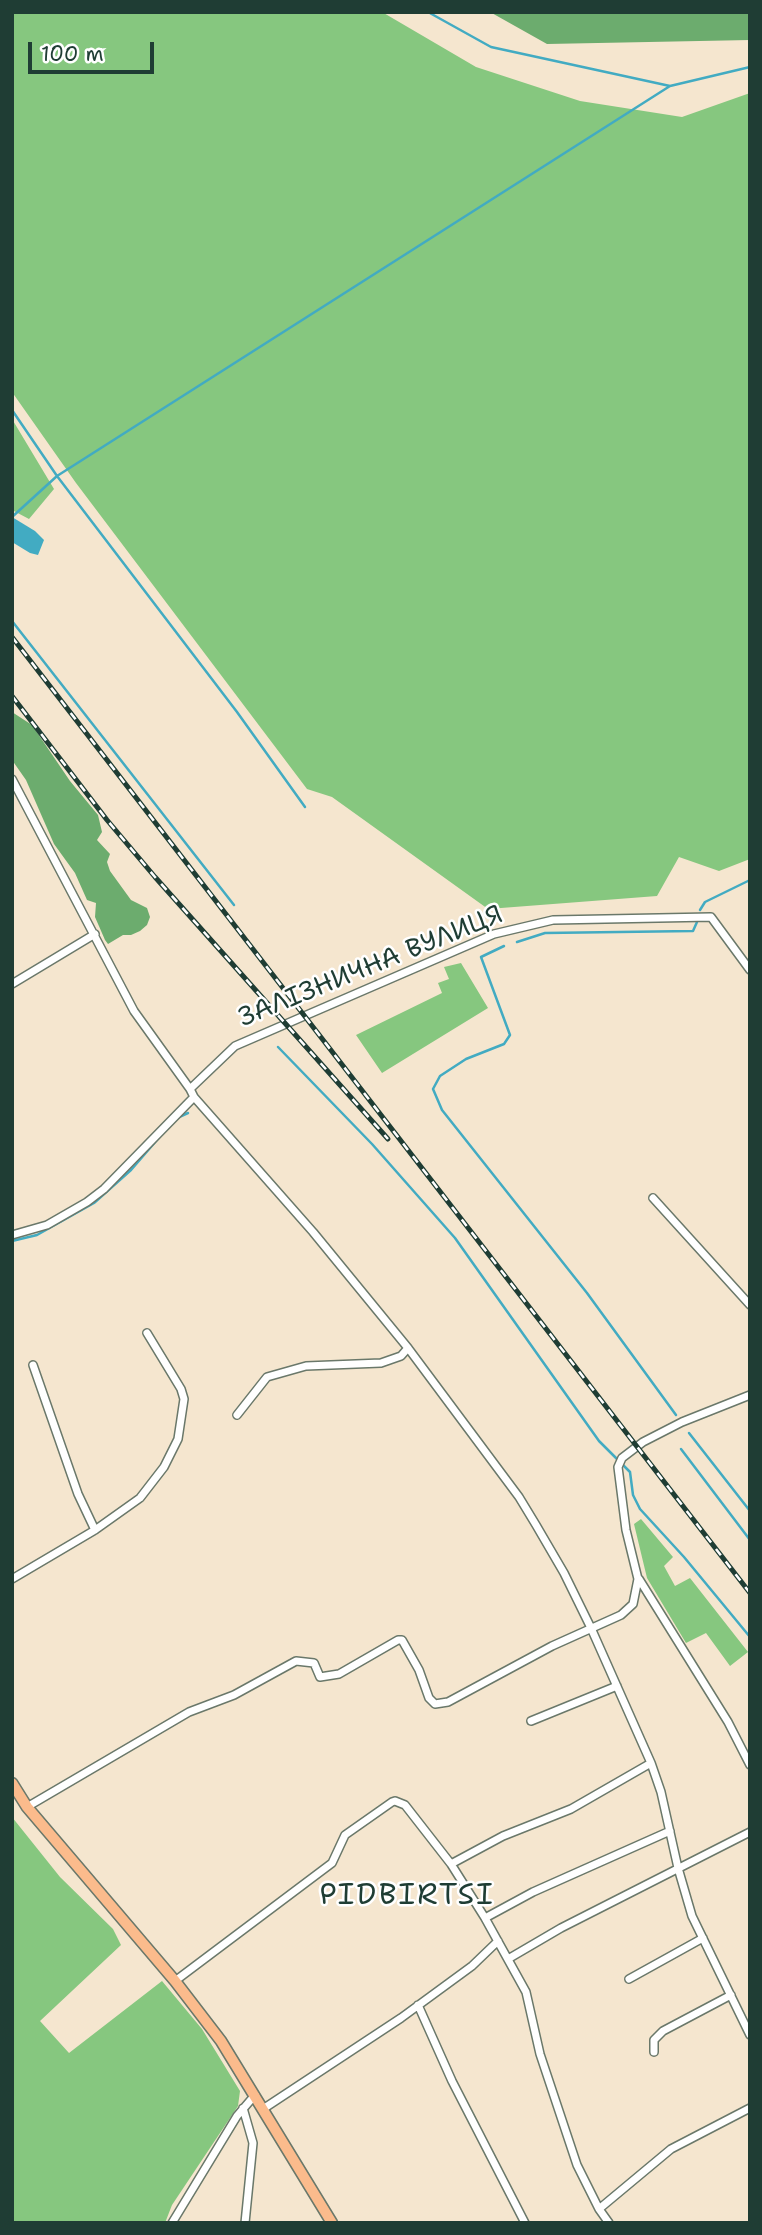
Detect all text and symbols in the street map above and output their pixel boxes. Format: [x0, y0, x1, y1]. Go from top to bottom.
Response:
scale bar [32, 28, 158, 72]
text: 100 m [41, 40, 104, 68]
street label: ЗАЛІЗНИЧНА ВУЛИЦЯ [234, 900, 508, 1034]
district label: PIDBIRTSI [320, 1878, 494, 1914]

